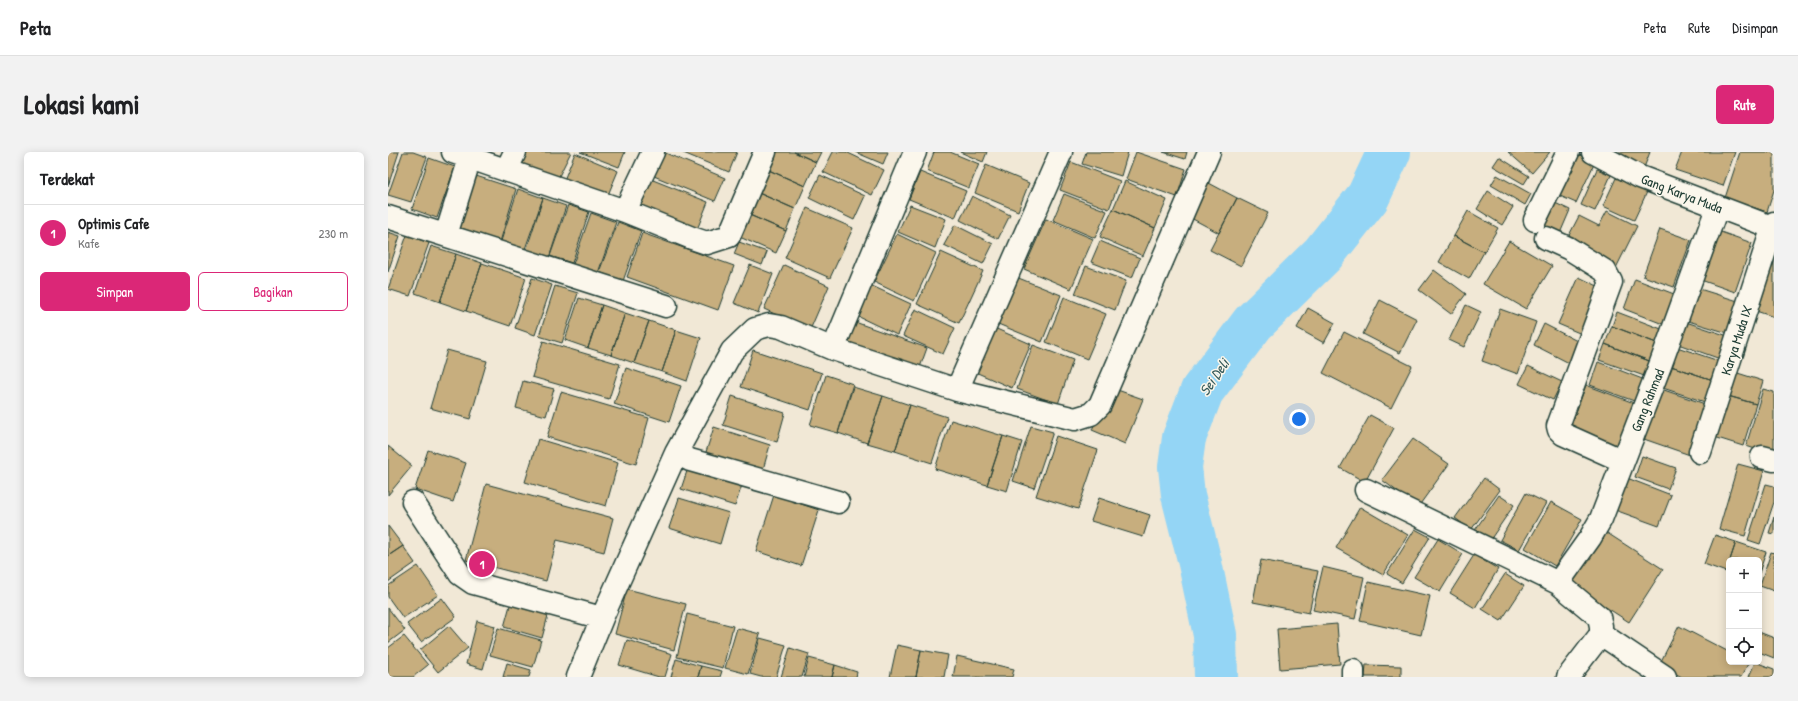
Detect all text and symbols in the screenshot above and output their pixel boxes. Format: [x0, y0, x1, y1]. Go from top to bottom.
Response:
text: Peta [20, 15, 51, 41]
text: Peta [1643, 18, 1666, 37]
text: Rute [1688, 18, 1710, 37]
text: Disimpan [1732, 18, 1778, 37]
text: Lokasi kami [24, 85, 140, 123]
button: Rute [1716, 85, 1774, 124]
text: Terdekat [40, 167, 94, 190]
street label: Gang Karya Muda [1638, 169, 1726, 218]
text: Optimis Cafe [78, 213, 150, 234]
text: 1 [51, 224, 55, 242]
text: 230 m [318, 224, 348, 242]
text: Kafe [78, 234, 100, 252]
button: Simpan [40, 272, 190, 311]
button: Bagikan [198, 272, 348, 311]
street label: Karya Muda IX [1716, 302, 1757, 378]
water label: Sei Deli [1194, 353, 1235, 400]
street label: Gang Rahmad [1626, 365, 1669, 435]
your location [1289, 409, 1309, 429]
pin: 1 [469, 549, 495, 579]
map controls [1726, 557, 1762, 665]
button: + [1726, 557, 1762, 593]
button: − [1726, 593, 1762, 629]
button: locate [1726, 629, 1762, 665]

